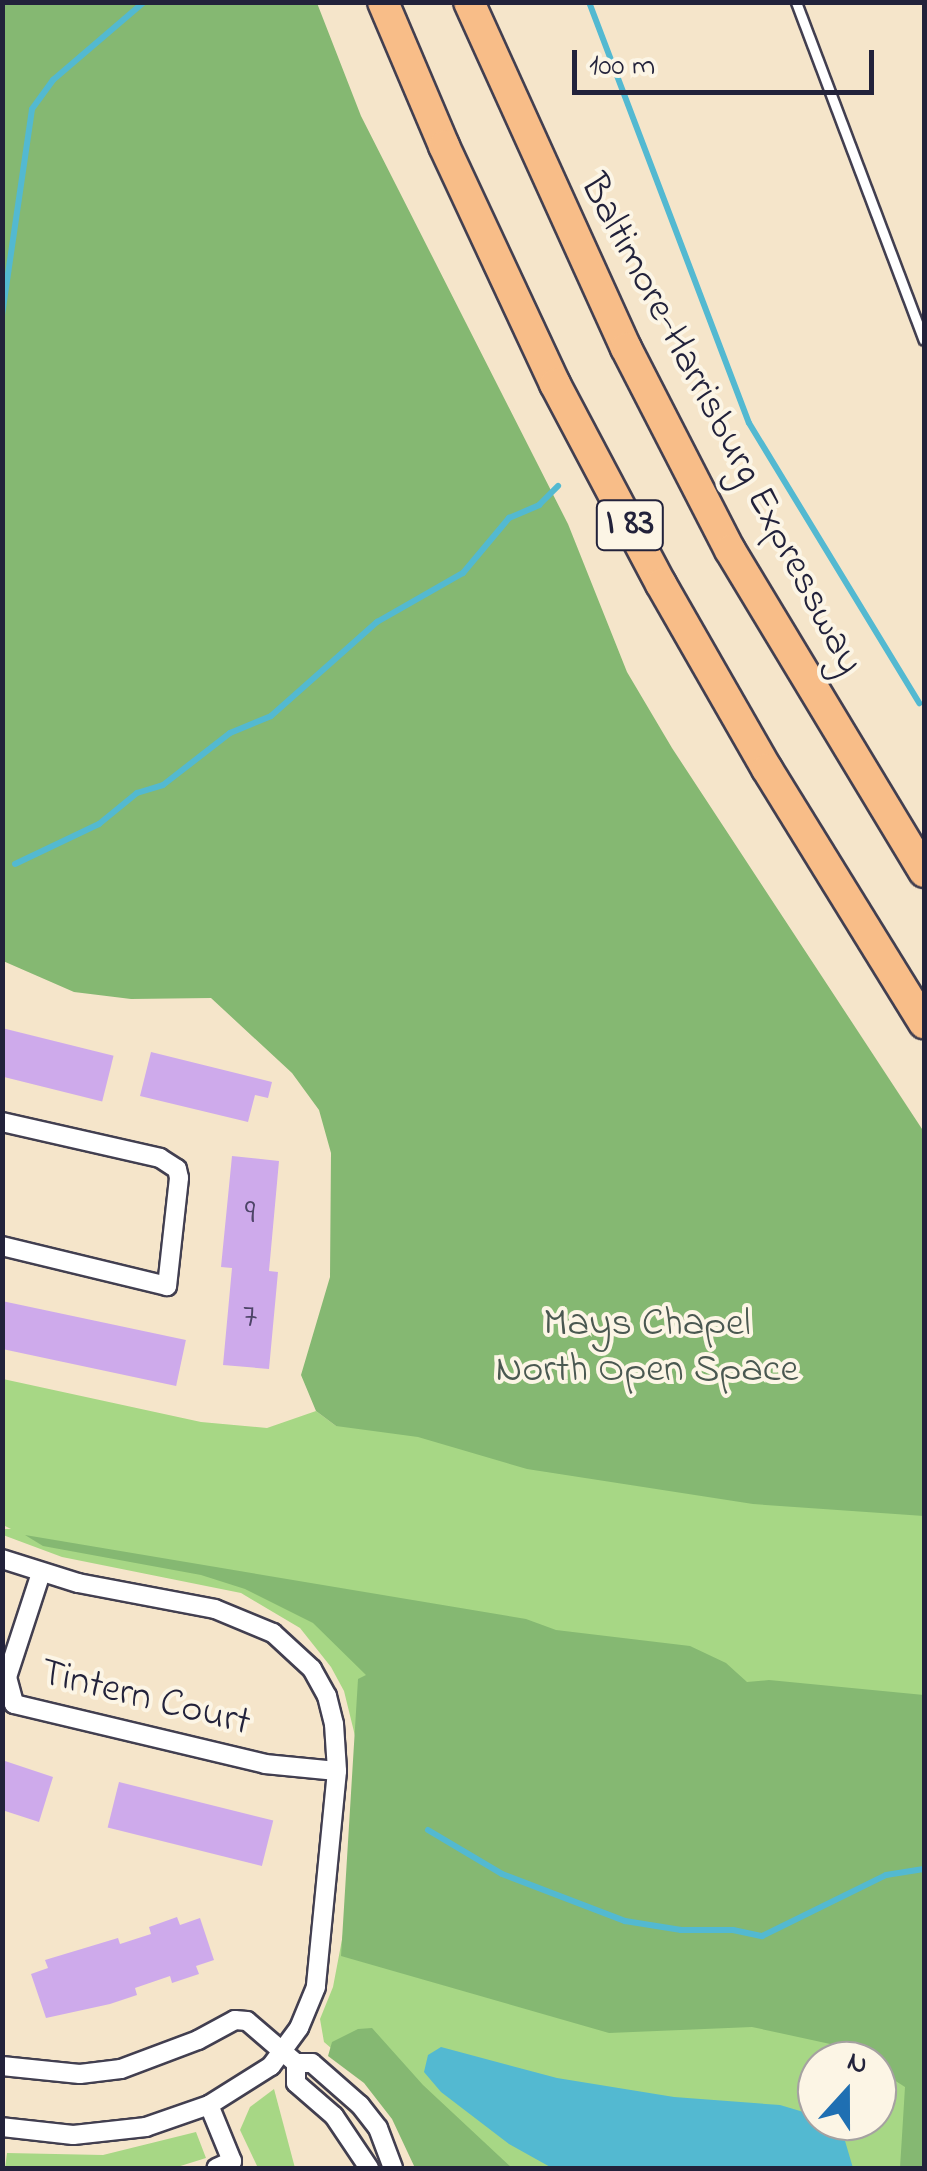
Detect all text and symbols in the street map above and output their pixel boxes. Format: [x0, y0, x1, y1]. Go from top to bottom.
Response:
scale bar [577, 30, 880, 92]
text: 100 m [589, 45, 655, 89]
street label: Baltimore-Harrisburg Expressway [567, 167, 873, 683]
road number: I 83 [595, 492, 665, 558]
house number: 9 [245, 1193, 255, 1235]
house number: 7 [243, 1297, 257, 1339]
park label: Mays Chapel North Open Space [495, 1301, 799, 1395]
street label: Tintern Court [35, 1650, 255, 1748]
north arrow [797, 2041, 897, 2141]
text: N [841, 2042, 873, 2087]

